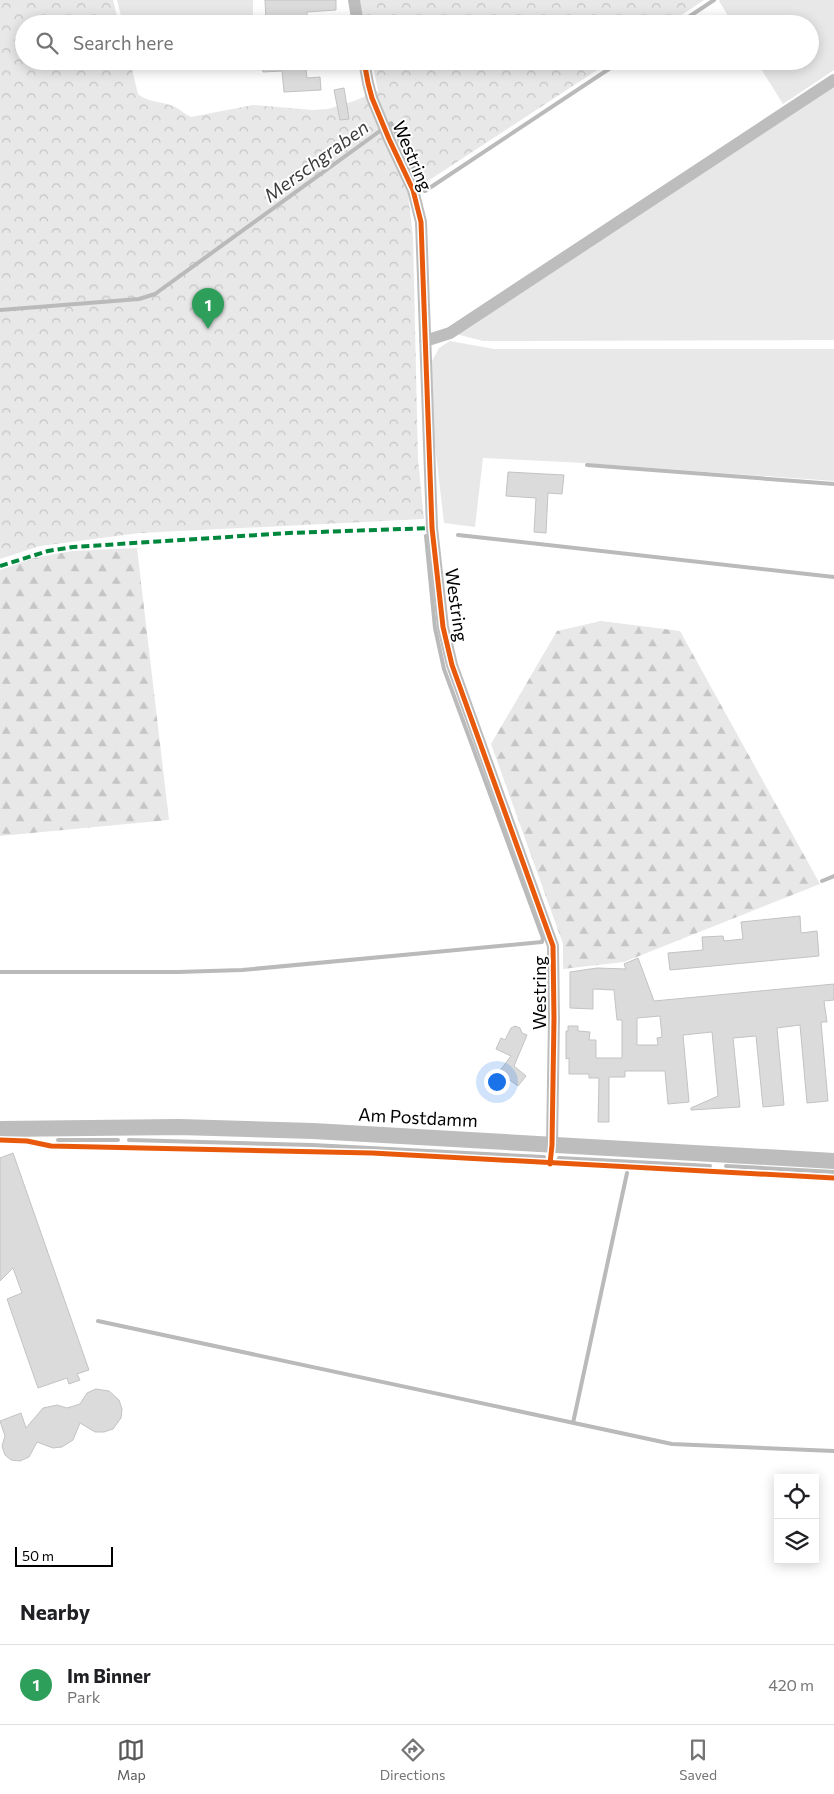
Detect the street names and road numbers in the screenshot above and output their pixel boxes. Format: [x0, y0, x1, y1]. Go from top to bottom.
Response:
street label: Westring [388, 117, 438, 194]
street label: Westring [441, 567, 473, 643]
street label: Westring [528, 956, 550, 1030]
street label: Am Postdamm [358, 1103, 478, 1131]

